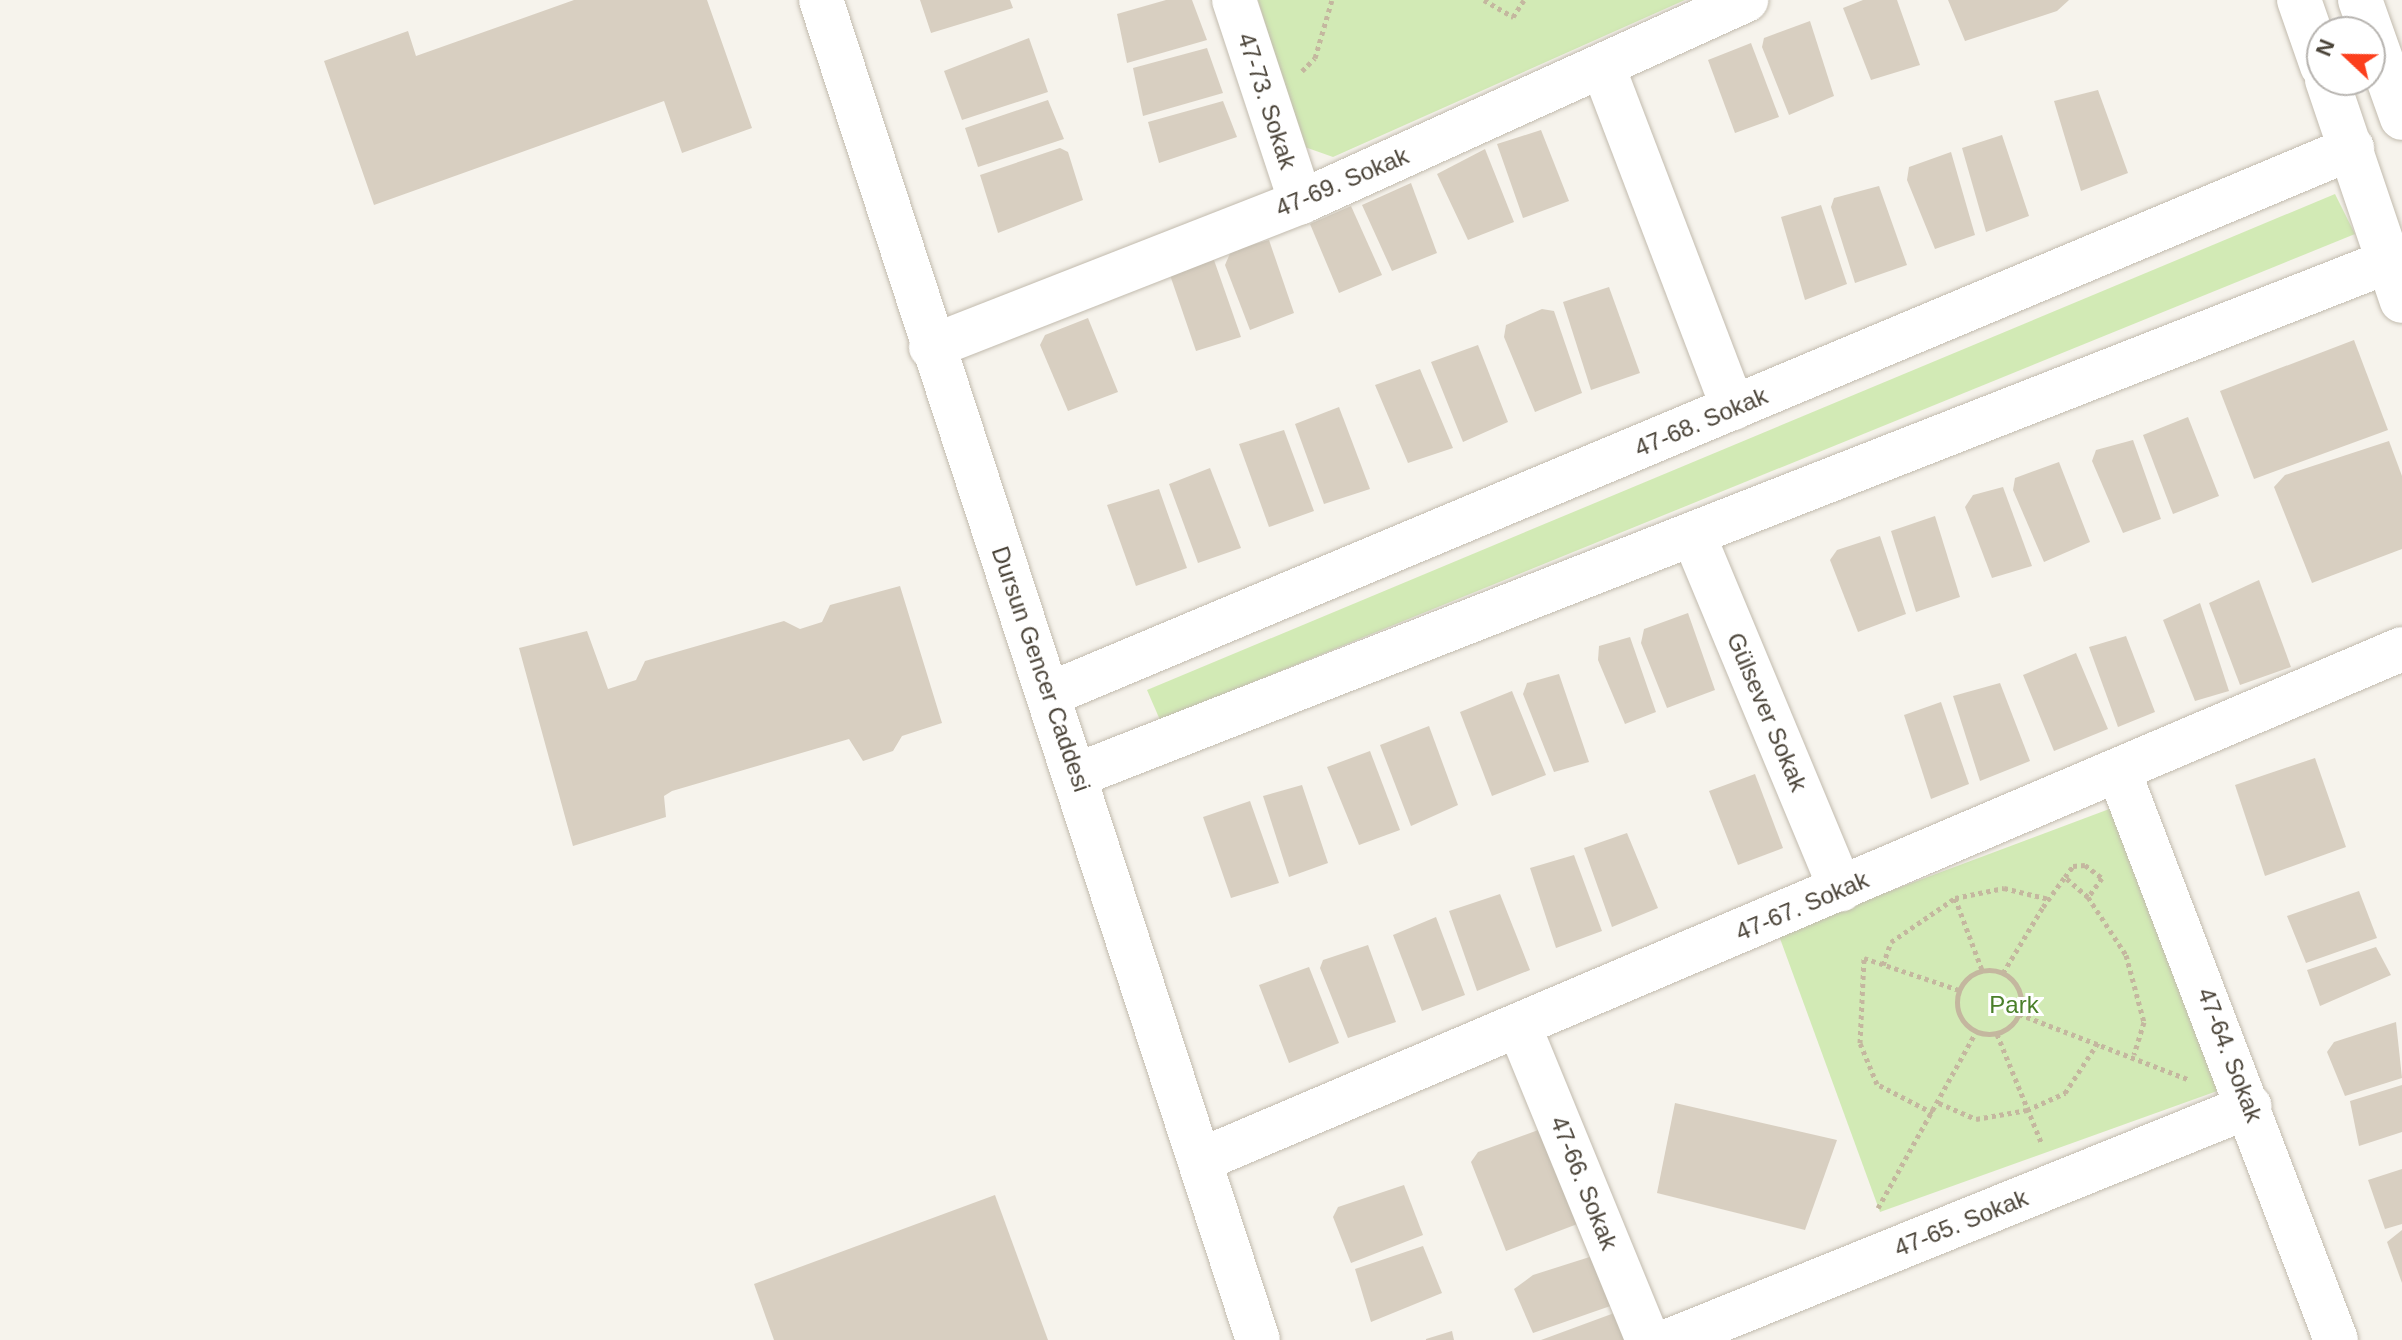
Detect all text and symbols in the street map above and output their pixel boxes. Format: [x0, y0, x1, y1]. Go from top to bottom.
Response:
north arrow [2306, 16, 2386, 96]
street label: 47-73. Sokak [1231, 29, 1303, 173]
text: N [2311, 36, 2340, 60]
street label: 47-69. Sokak [1271, 141, 1413, 223]
street label: 47-68. Sokak [1630, 381, 1772, 463]
street label: Dursun Gencer Caddesi [985, 543, 1097, 795]
street label: Gülsever Sokak [1721, 628, 1813, 796]
street label: 47-67. Sokak [1731, 865, 1873, 947]
street label: 47-64. Sokak [2191, 984, 2269, 1126]
park label: Park [1989, 991, 2039, 1019]
street label: 47-66. Sokak [1544, 1112, 1624, 1254]
street label: 47-65. Sokak [1890, 1183, 2032, 1263]

